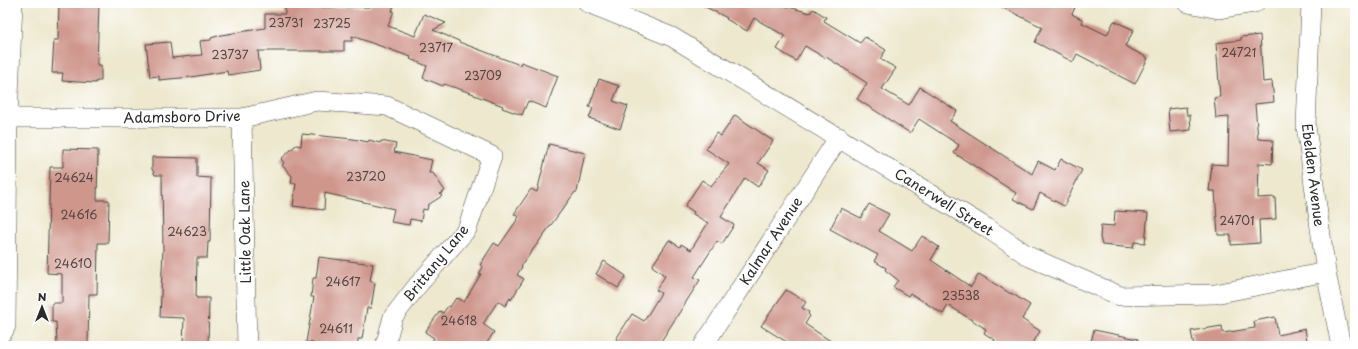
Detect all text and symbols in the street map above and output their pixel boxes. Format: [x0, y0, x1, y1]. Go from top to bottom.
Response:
house number: 23731 [269, 13, 303, 31]
house number: 23725 [313, 14, 351, 32]
house number: 23717 [419, 38, 453, 56]
house number: 24721 [1222, 43, 1256, 61]
house number: 23737 [212, 45, 249, 63]
house number: 23709 [464, 66, 502, 84]
street label: Adamsboro Drive [123, 105, 241, 128]
street label: Ebelden Avenue [1297, 122, 1330, 228]
street label: Canerwell Street [891, 163, 998, 241]
house number: 23720 [346, 167, 386, 185]
house number: 24624 [54, 168, 94, 186]
street label: Little Oak Lane [233, 180, 256, 284]
street label: Kalmar Avenue [734, 192, 807, 289]
house number: 24616 [61, 205, 98, 223]
house number: 24701 [1220, 211, 1255, 229]
street label: Brittany Lane [398, 219, 473, 306]
house number: 24623 [167, 222, 207, 240]
house number: 24610 [54, 254, 92, 272]
house number: 24617 [325, 272, 361, 290]
house number: 23538 [942, 286, 980, 304]
north arrow [22, 287, 62, 327]
text: N [38, 288, 47, 305]
house number: 24618 [441, 311, 478, 329]
house number: 24611 [319, 319, 353, 337]

